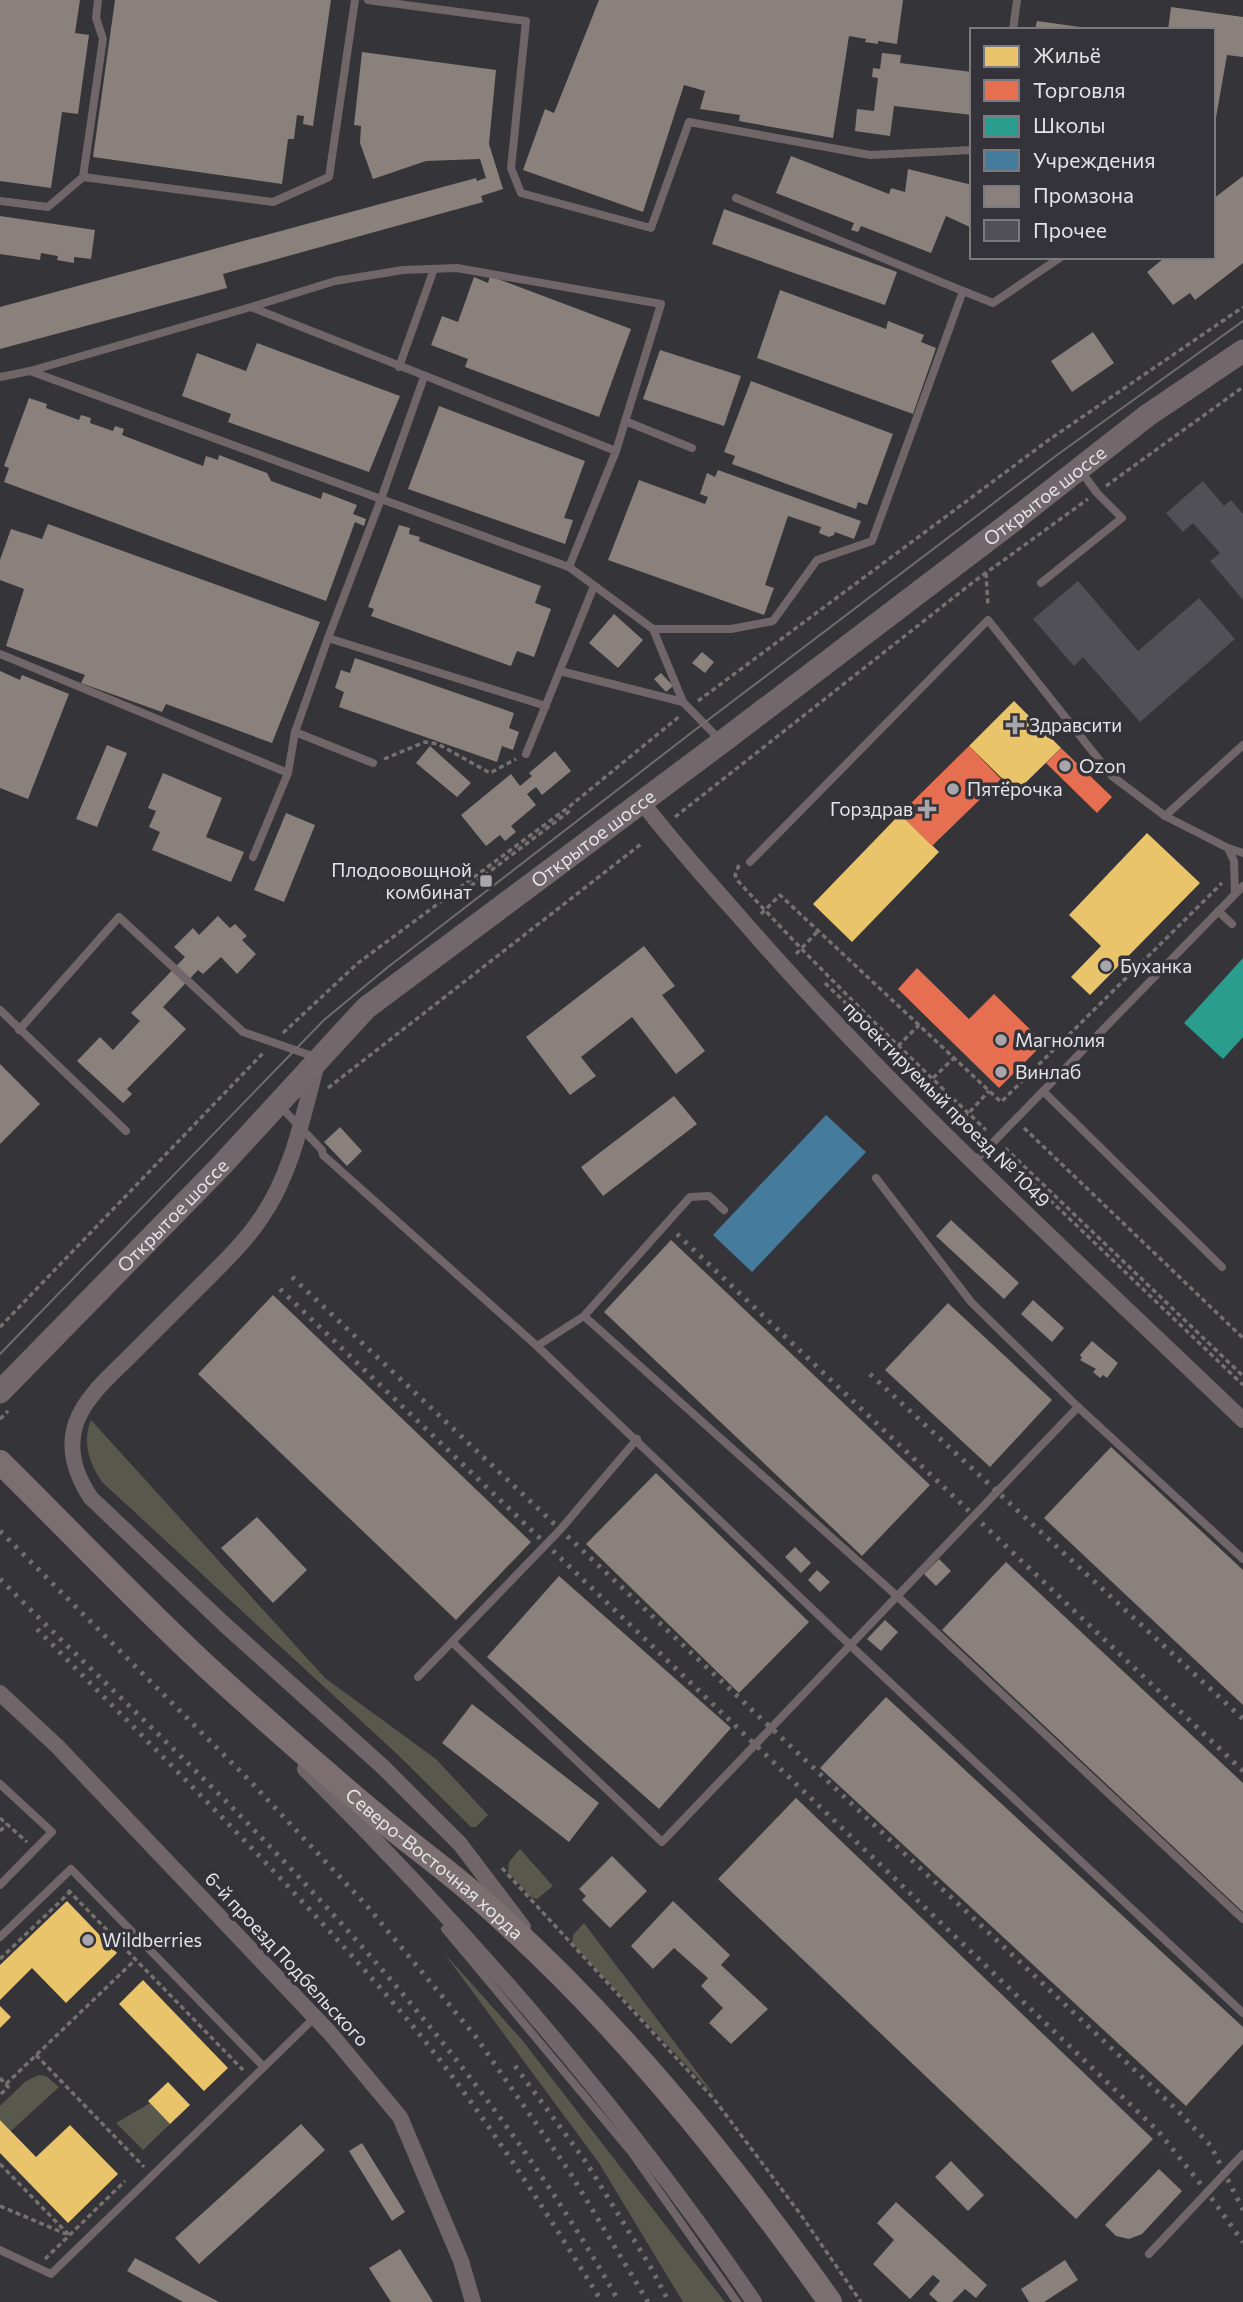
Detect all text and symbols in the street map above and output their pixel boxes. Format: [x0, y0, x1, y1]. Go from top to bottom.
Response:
legend [970, 28, 1215, 259]
text: Жильё [1033, 42, 1101, 67]
text: Торговля [1033, 77, 1126, 102]
text: Школы [1033, 112, 1105, 137]
text: Учреждения [1033, 147, 1155, 172]
text: Промзона [1033, 182, 1134, 207]
text: Прочее [1033, 217, 1107, 242]
street label: Открытое шоссе [979, 440, 1110, 550]
place label: Здравсити [1029, 713, 1122, 736]
marker: Здравсити [1007, 717, 1023, 733]
place label: Ozon [1079, 754, 1126, 777]
marker: Ozon [1057, 758, 1073, 774]
place label: Пятёрочка [967, 777, 1063, 800]
marker: Пятёрочка [945, 781, 961, 797]
street label: Открытое шоссе [526, 784, 659, 892]
place label: Горздрав [830, 797, 913, 820]
marker: Горздрав [919, 801, 935, 817]
place label: Плодоовощной комбинат [331, 858, 472, 903]
marker: Плодоовощной комбинат [478, 873, 494, 889]
place label: Буханка [1120, 954, 1192, 977]
marker: Буханка [1098, 958, 1114, 974]
street label: проектируемый проезд № 1049 [839, 996, 1055, 1212]
place label: Магнолия [1015, 1028, 1105, 1051]
marker: Магнолия [993, 1032, 1009, 1048]
place label: Винлаб [1015, 1060, 1081, 1083]
marker: Винлаб [993, 1064, 1009, 1080]
street label: Открытое шоссе [112, 1154, 233, 1276]
street label: Северо-Восточная хорда [341, 1783, 528, 1944]
street label: 6-й проезд Подбельского [200, 1867, 374, 2051]
place label: Wildberries [102, 1928, 202, 1951]
marker: Wildberries [80, 1932, 96, 1948]

